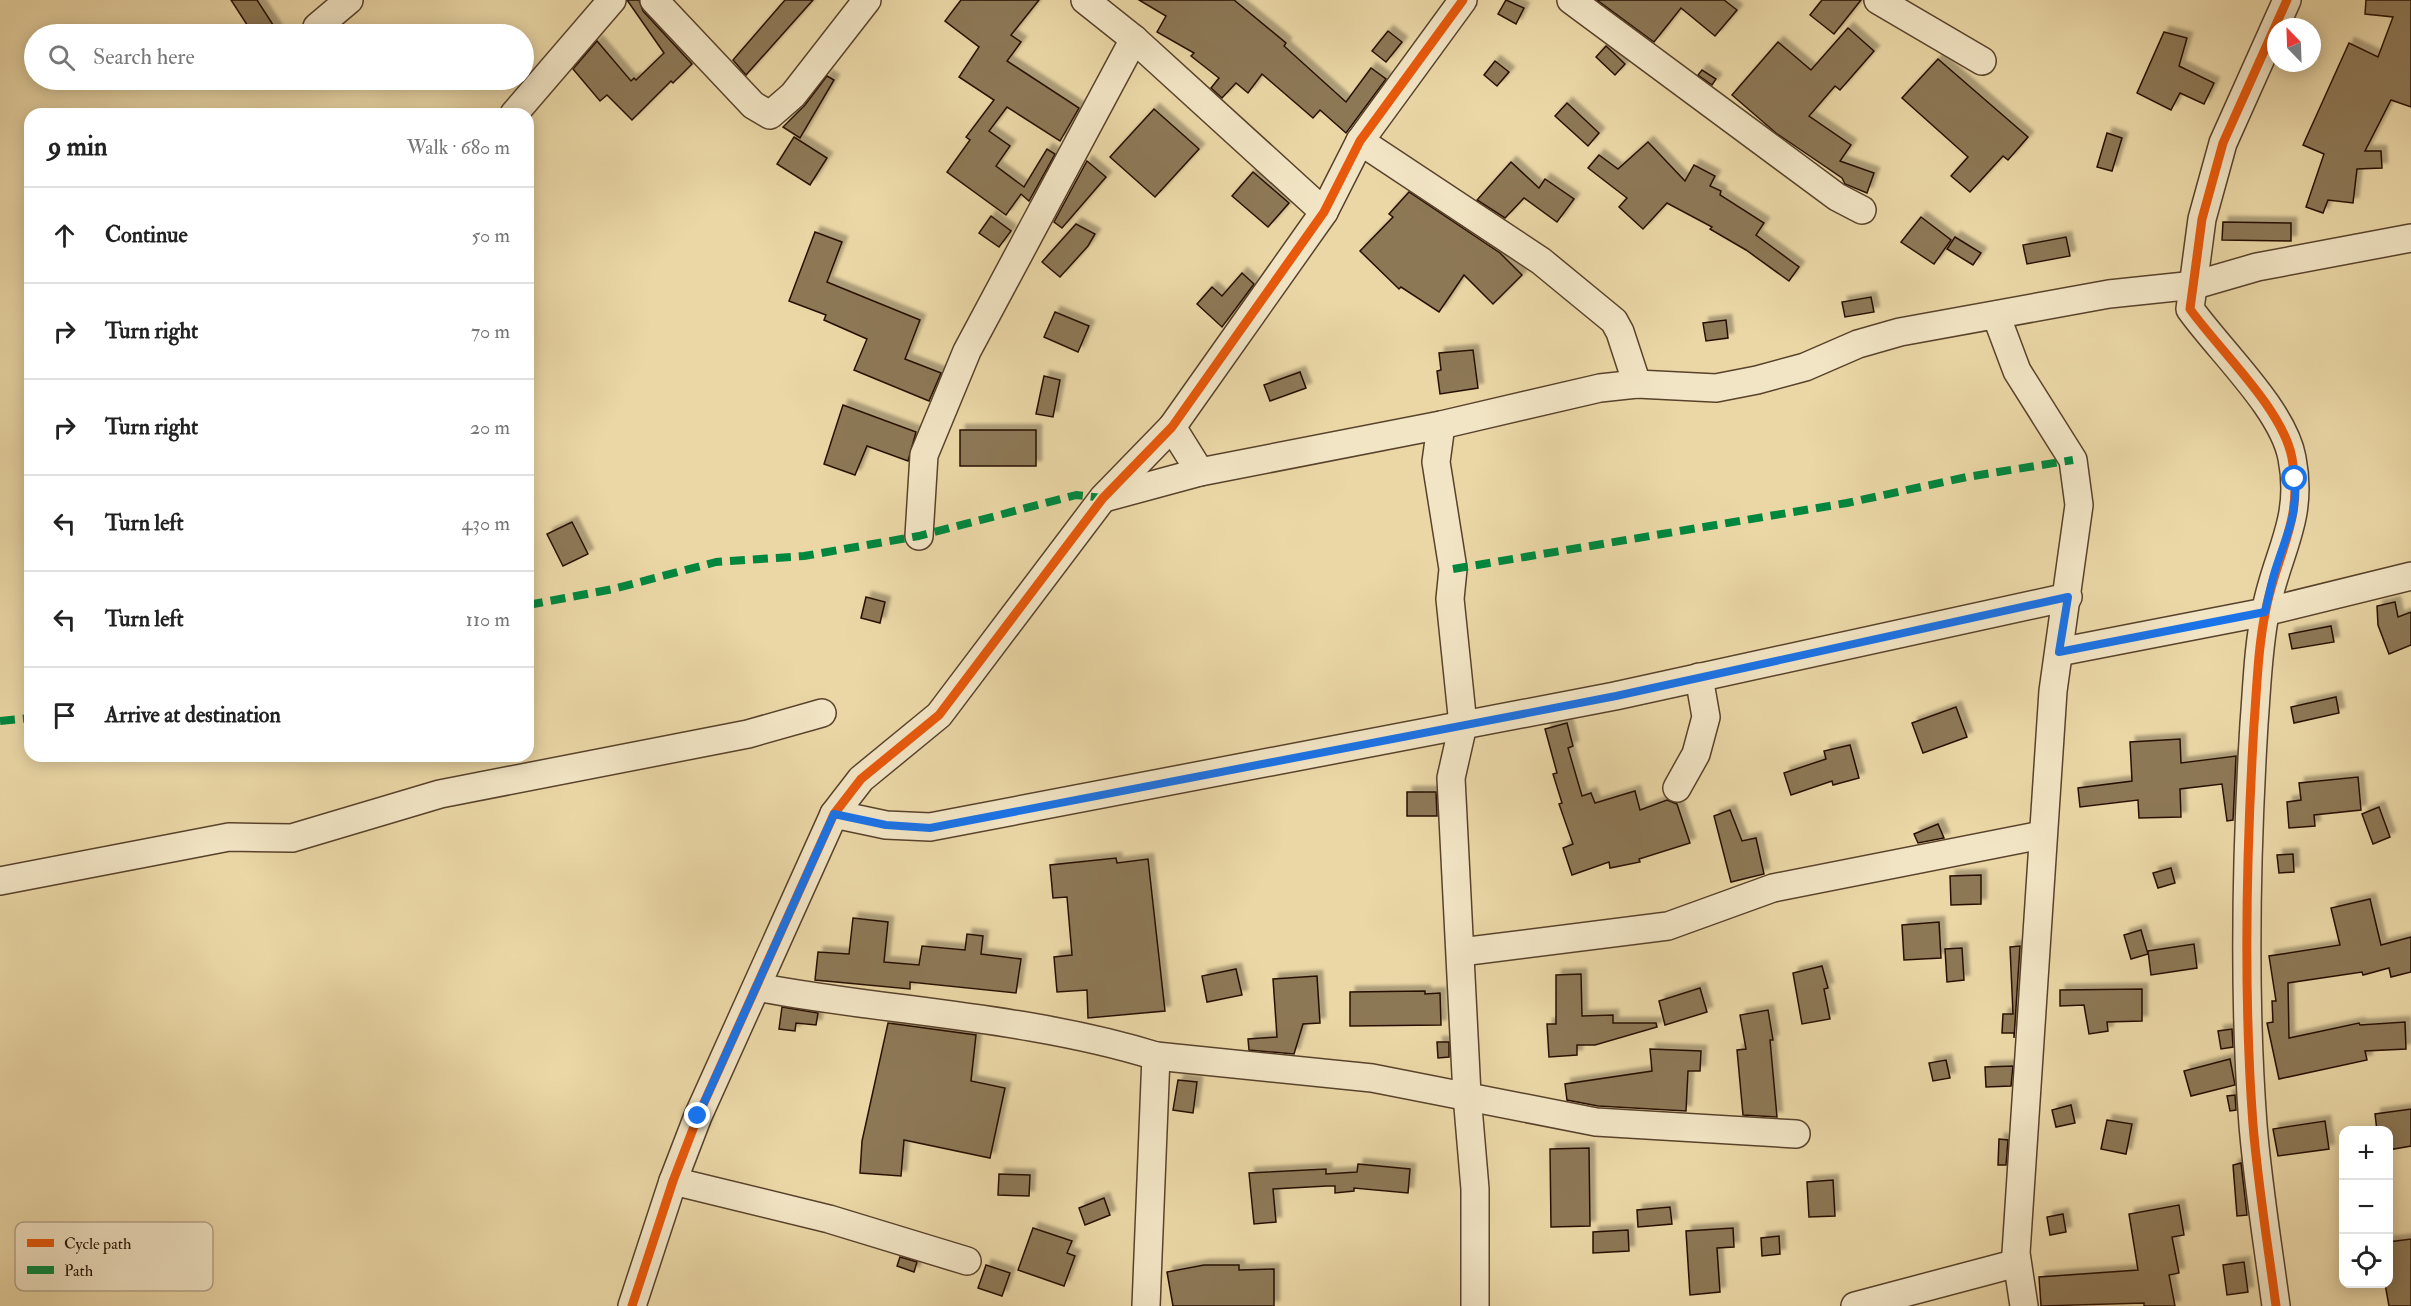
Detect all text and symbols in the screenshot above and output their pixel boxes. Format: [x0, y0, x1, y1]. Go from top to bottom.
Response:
north arrow [2267, 18, 2321, 72]
search box [24, 24, 534, 90]
icon: search [45, 41, 78, 74]
text: Search here [93, 43, 195, 71]
text: 9 min [48, 131, 107, 163]
text: Walk · 680 m [407, 135, 510, 160]
icon: ahead [48, 219, 81, 252]
text: Continue [105, 221, 188, 249]
text: 50 m [471, 223, 510, 248]
icon: right [48, 315, 81, 348]
text: Turn right [105, 317, 198, 345]
text: 70 m [471, 319, 510, 344]
icon: right [48, 411, 81, 444]
text: Turn right [105, 413, 198, 441]
text: 20 m [470, 415, 510, 440]
route start [2281, 465, 2307, 491]
icon: left [48, 507, 81, 540]
text: Turn left [105, 509, 184, 537]
text: 430 m [462, 511, 510, 536]
icon: left [48, 603, 81, 636]
text: Turn left [105, 605, 184, 633]
text: 110 m [466, 607, 510, 632]
icon: arrive [48, 699, 81, 732]
text: Arrive at destination [105, 701, 281, 729]
route end [684, 1102, 710, 1128]
map controls [2339, 1126, 2393, 1288]
button: + [2339, 1126, 2393, 1180]
button: − [2339, 1180, 2393, 1234]
legend [15, 1222, 213, 1291]
text: Cycle path [64, 1234, 132, 1255]
button: locate [2339, 1234, 2393, 1288]
text: Path [64, 1261, 94, 1281]

